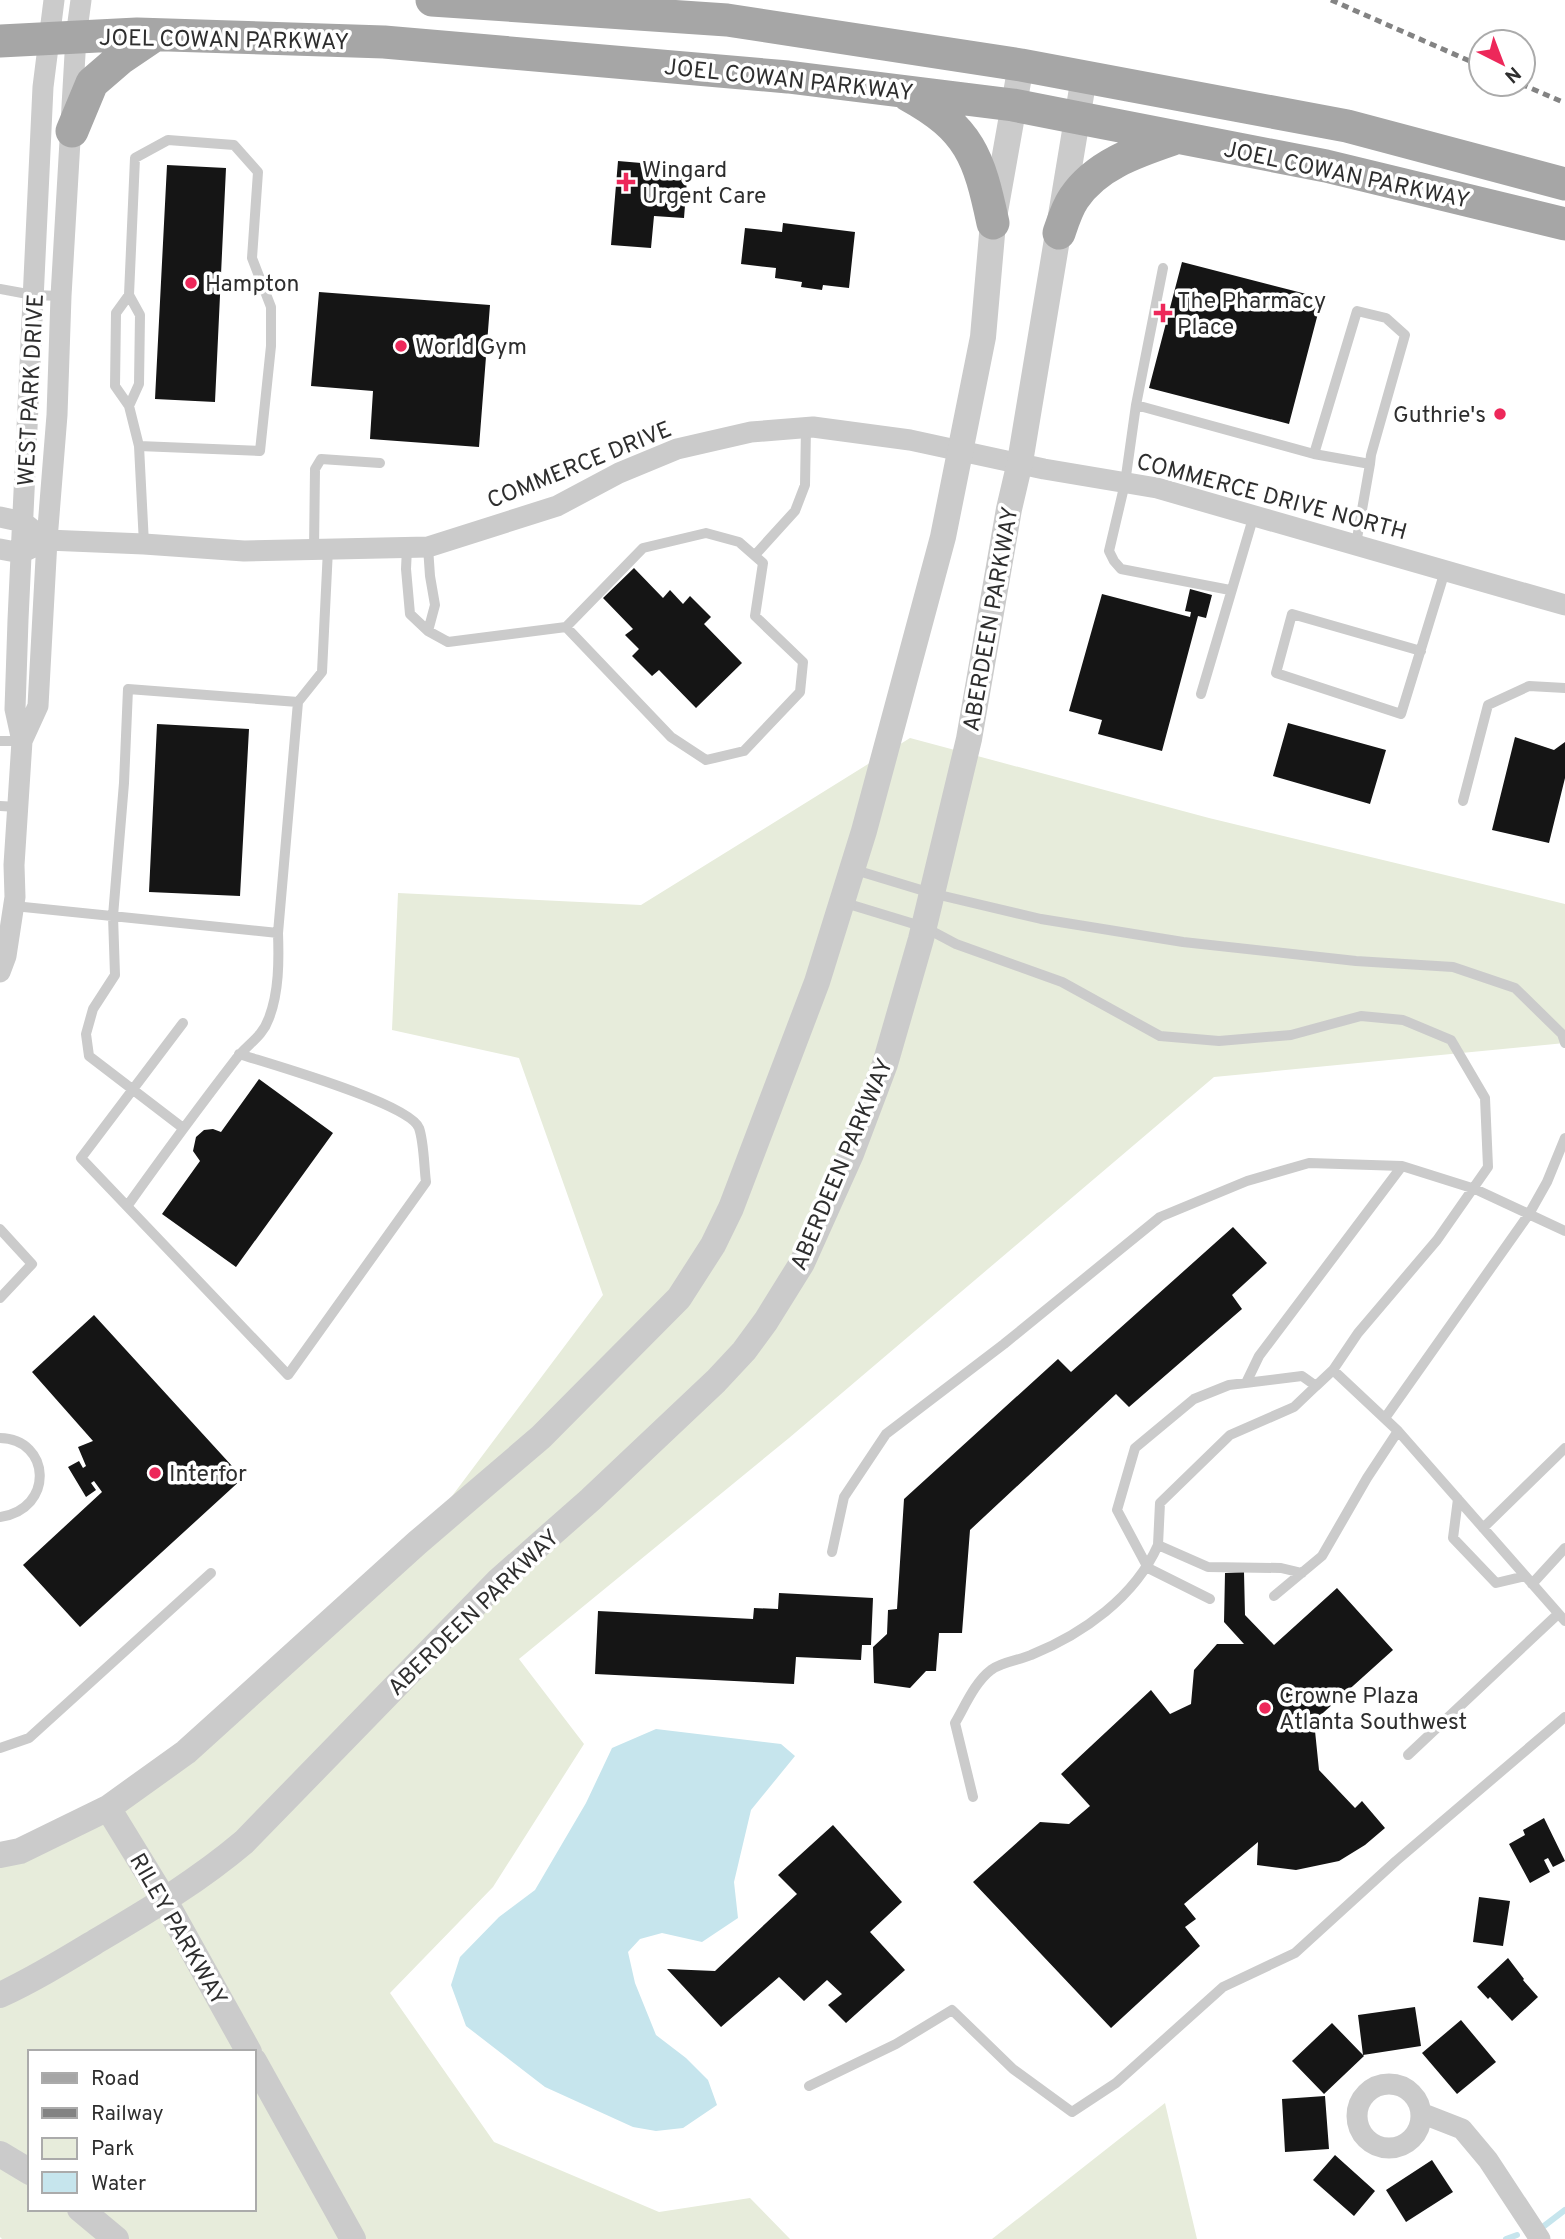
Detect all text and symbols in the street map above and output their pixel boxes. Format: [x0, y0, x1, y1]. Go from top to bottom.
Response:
street label: JOEL COWAN PARKWAY [98, 25, 349, 58]
north arrow [1467, 28, 1537, 98]
street label: JOEL COWAN PARKWAY [663, 54, 915, 109]
text: N [1499, 61, 1525, 88]
street label: JOEL COWAN PARKWAY [1221, 136, 1472, 217]
place label: Wingard Urgent Care [642, 157, 766, 212]
marker: Wingard Urgent Care [616, 172, 636, 192]
place label: Hampton [205, 271, 299, 300]
marker: Hampton [183, 275, 199, 291]
place label: The Pharmacy Place [1177, 288, 1326, 343]
street label: WEST PARK DRIVE [13, 293, 52, 487]
marker: The Pharmacy Place [1155, 305, 1171, 321]
place label: World Gym [415, 334, 527, 363]
marker: World Gym [393, 338, 409, 354]
place label: Guthrie's [1393, 402, 1486, 431]
marker: Guthrie's [1492, 406, 1508, 422]
street label: COMMERCE DRIVE [484, 416, 676, 516]
street label: COMMERCE DRIVE NORTH [1133, 448, 1410, 548]
street label: ABERDEEN PARKWAY [958, 505, 1027, 734]
street label: ABERDEEN PARKWAY [785, 1055, 901, 1275]
place label: Interfor [169, 1461, 247, 1490]
marker: Interfor [147, 1465, 163, 1481]
street label: ABERDEEN PARKWAY [383, 1524, 567, 1703]
place label: Crowne Plaza Atlanta Southwest [1279, 1683, 1467, 1738]
marker: Crowne Plaza Atlanta Southwest [1257, 1700, 1273, 1716]
street label: RILEY PARKWAY [121, 1849, 232, 2012]
legend [28, 2050, 256, 2211]
text: Road [91, 2066, 140, 2093]
text: Railway [91, 2101, 164, 2128]
text: Park [91, 2136, 134, 2163]
text: Water [91, 2171, 146, 2198]

